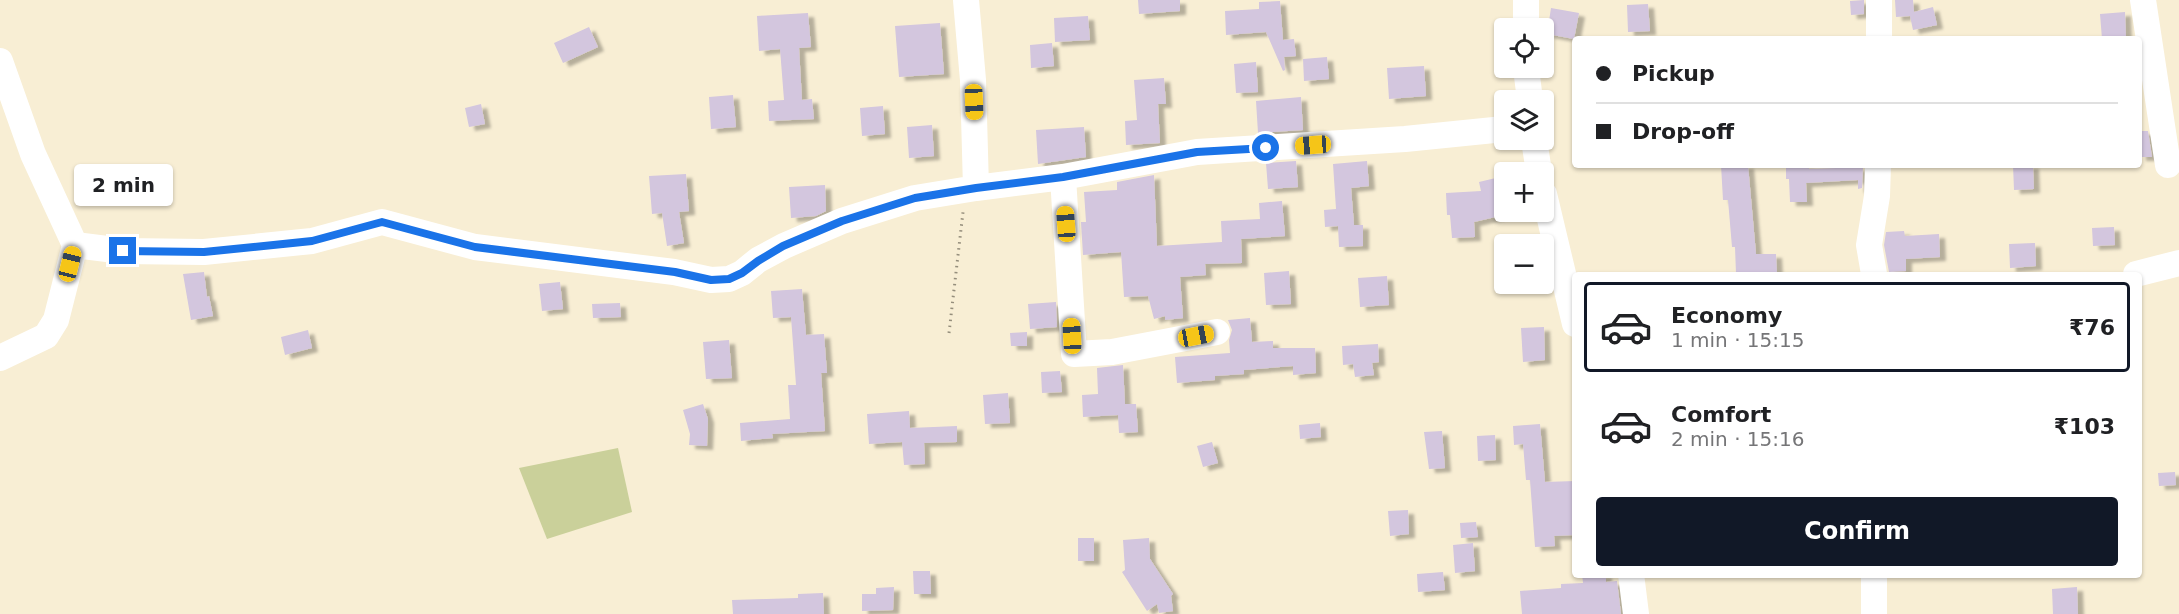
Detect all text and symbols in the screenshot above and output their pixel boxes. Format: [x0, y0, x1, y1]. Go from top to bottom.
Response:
map controls [1494, 18, 1554, 294]
button: locate [1494, 18, 1554, 78]
text: Pickup [1632, 61, 1715, 86]
car [964, 84, 984, 120]
button: layers [1494, 90, 1554, 150]
text: Drop-off [1632, 119, 1734, 144]
route start [1252, 134, 1279, 161]
car [1294, 135, 1332, 155]
button: + [1494, 162, 1554, 222]
callout: 2 min [74, 164, 172, 206]
text: 2 min [92, 173, 155, 197]
car [1056, 205, 1076, 243]
button: − [1494, 234, 1554, 294]
route end [109, 237, 136, 264]
car [57, 244, 83, 284]
icon: car [1599, 300, 1653, 354]
text: Economy [1671, 303, 1782, 328]
text: ₹76 [2069, 315, 2115, 340]
car [1062, 318, 1082, 354]
car [1177, 324, 1215, 348]
text: 1 min · 15:15 [1671, 328, 1805, 352]
icon: car [1599, 399, 1653, 453]
text: Comfort [1671, 402, 1771, 427]
text: ₹103 [2054, 414, 2115, 439]
text: 2 min · 15:16 [1671, 427, 1805, 451]
button: Confirm [1596, 497, 2118, 566]

